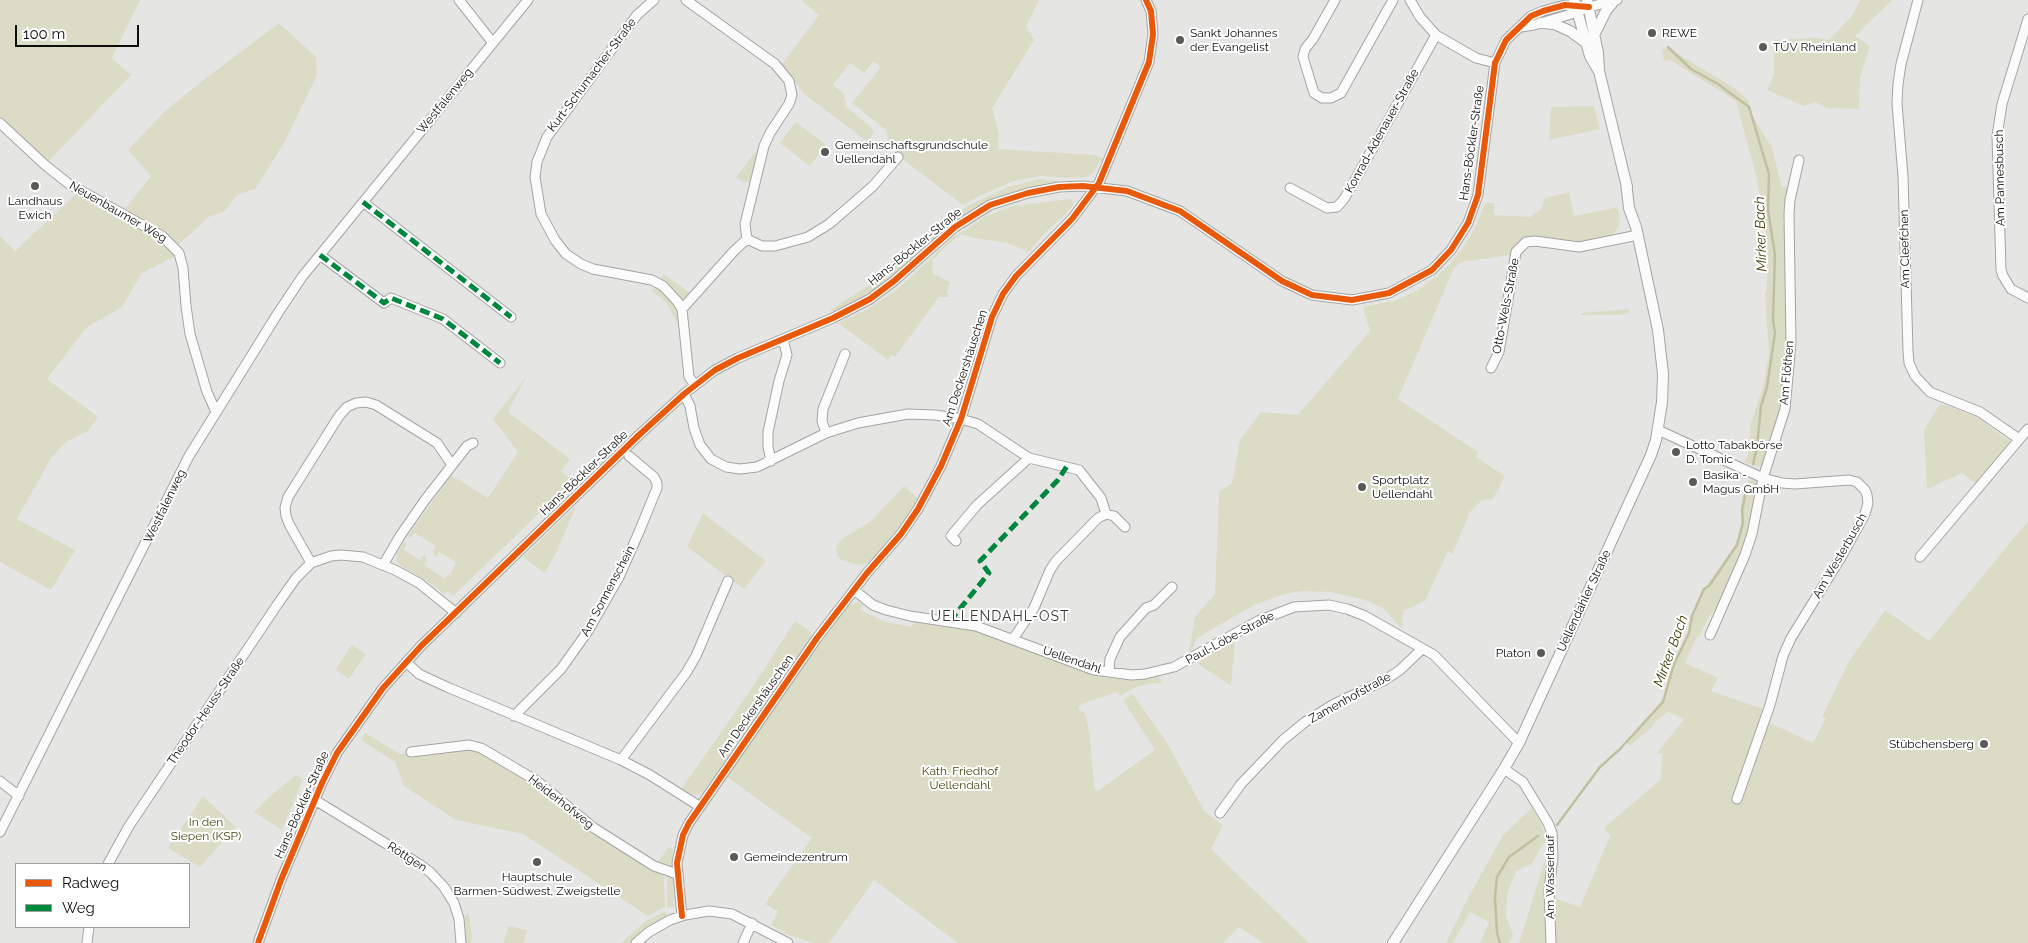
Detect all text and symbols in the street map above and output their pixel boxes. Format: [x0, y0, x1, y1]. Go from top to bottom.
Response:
scale bar [18, 15, 141, 47]
street label: Kurt-Schumacher-Straße [545, 15, 639, 135]
text: 100 m [23, 25, 65, 43]
place label: Sankt Johannes der Evangelist [1190, 26, 1277, 54]
place label: REWE [1662, 26, 1697, 40]
marker: REWE [1646, 27, 1658, 39]
marker: Sankt Johannes der Evangelist [1174, 34, 1186, 46]
place label: TÜV Rheinland [1773, 40, 1856, 54]
marker: TÜV Rheinland [1757, 41, 1769, 53]
street label: Westfalenweg [414, 65, 476, 137]
street label: Konrad-Adenauer-Straße [1342, 67, 1422, 195]
street label: Hans-Böckler-Straße [1457, 85, 1487, 201]
street label: Am Pannesbusch [1992, 129, 2008, 227]
place label: Gemeinschaftsgrundschule Uellendahl [835, 138, 988, 166]
marker: Gemeinschaftsgrundschule Uellendahl [819, 146, 831, 158]
street label: Neuenbaumer Weg [67, 178, 169, 246]
marker: Landhaus Ewich [29, 180, 41, 192]
place label: Landhaus Ewich [8, 194, 62, 222]
water label: Mirker Bach [1751, 196, 1771, 272]
street label: Hans-Böckler-Straße [865, 205, 965, 289]
street label: Am Cleefchen [1897, 209, 1913, 289]
street label: Otto-Wels-Straße [1490, 257, 1522, 355]
street label: Am Deckershäuschen [939, 308, 991, 428]
street label: Am Flöthen [1777, 340, 1797, 406]
street label: Hans-Böckler-Straße [537, 428, 631, 518]
place label: Lotto Tabakbörse D. Tomic [1686, 438, 1783, 466]
marker: Lotto Tabakbörse D. Tomic [1670, 446, 1682, 458]
street label: Westfalenweg [141, 467, 189, 545]
place label: Basika - Magus GmbH [1703, 468, 1779, 496]
place label: Sportplatz Uellendahl [1372, 473, 1433, 501]
marker: Basika - Magus GmbH [1687, 476, 1699, 488]
marker: Sportplatz Uellendahl [1356, 481, 1368, 493]
street label: Am Westerbusch [1810, 511, 1870, 601]
street label: Am Sonnenschein [578, 543, 638, 639]
street label: Uellendahler Straße [1554, 548, 1614, 654]
district label: UELLENDAHL-OST [929, 609, 1071, 625]
street label: Paul-Löbe-Straße [1183, 609, 1277, 667]
water label: Mirker Bach [1650, 613, 1692, 689]
street label: Uellendahl [1041, 643, 1103, 677]
place label: Platon [1496, 646, 1531, 660]
marker: Platon [1535, 647, 1547, 659]
street label: Am Deckershäuschen [715, 652, 797, 760]
street label: Theodor-Heuss-Straße [164, 654, 248, 768]
street label: Zamenhofstraße [1307, 670, 1393, 726]
place label: Stübchensberg [1889, 737, 1974, 751]
marker: Stübchensberg [1978, 738, 1990, 750]
street label: Hans-Böckler-Straße [272, 749, 332, 861]
park label: Kath. Friedhof Uellendahl [922, 764, 998, 792]
street label: Heiderhofweg [525, 772, 597, 832]
park label: In den Siepen (KSP) [171, 815, 241, 843]
street label: Am Wasserlauf [1543, 835, 1557, 919]
street label: Röttgen [385, 839, 429, 875]
place label: Gemeindezentrum [744, 850, 848, 864]
marker: Gemeindezentrum [728, 851, 740, 863]
marker: Hauptschule Barmen-Südwest, Zweigstelle [531, 856, 543, 868]
legend [15, 863, 190, 928]
place label: Hauptschule Barmen-Südwest, Zweigstelle [453, 870, 621, 898]
text: Radweg [62, 874, 119, 892]
text: Weg [62, 899, 95, 917]

